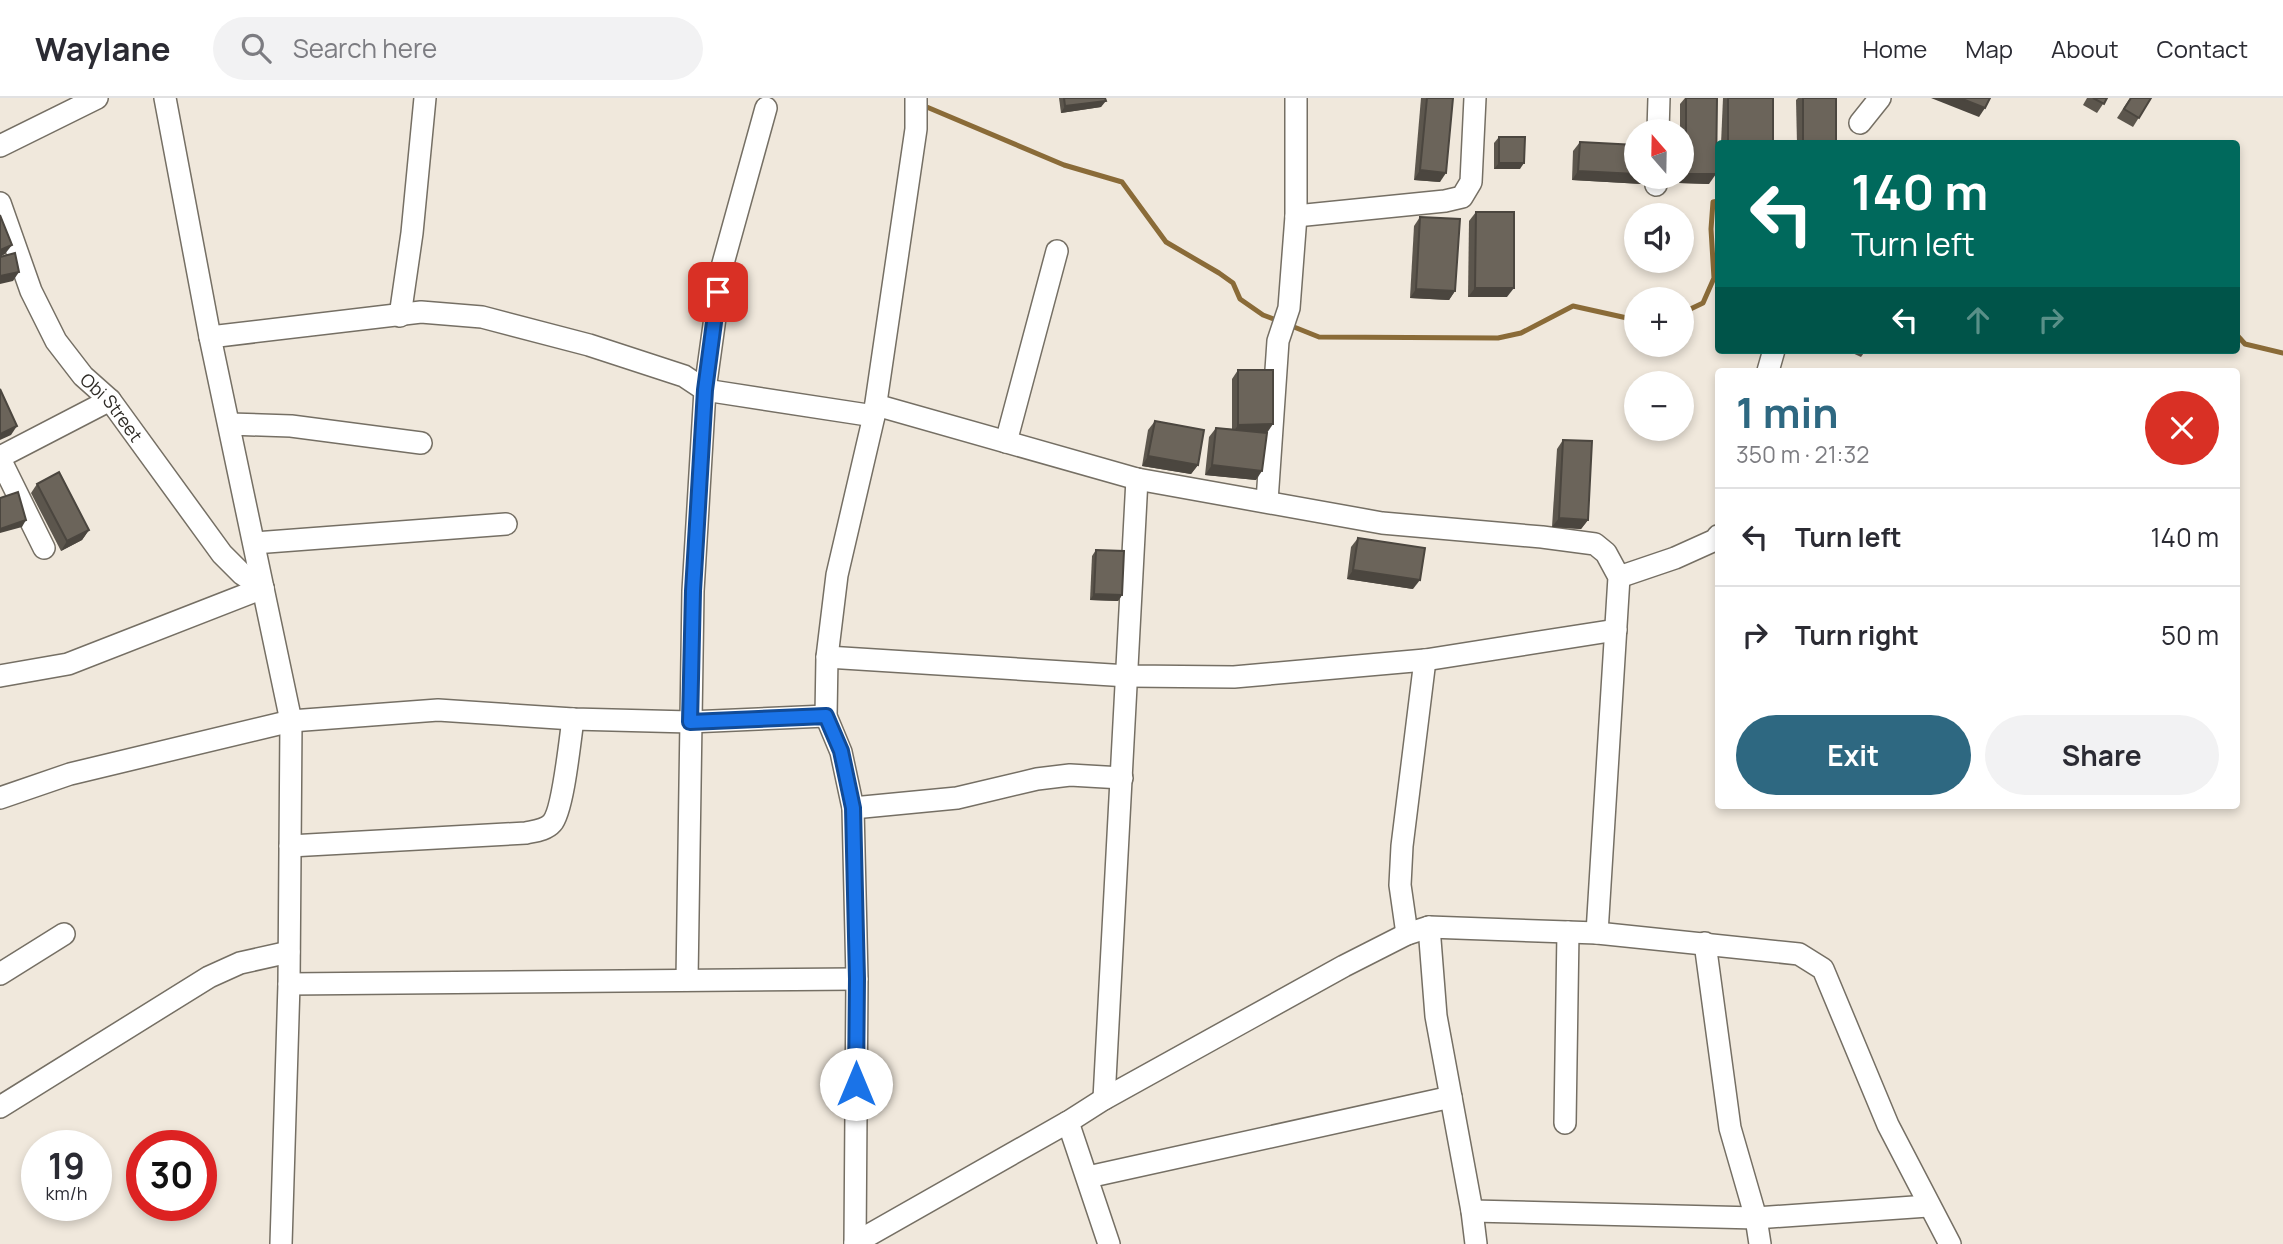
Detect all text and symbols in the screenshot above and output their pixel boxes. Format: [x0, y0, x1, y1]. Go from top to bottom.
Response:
search box [213, 17, 703, 80]
text: Waylane [35, 26, 171, 71]
icon: search [237, 29, 275, 67]
text: Search here [293, 30, 437, 66]
text: Home [1862, 32, 1927, 65]
text: Map [1965, 32, 2013, 65]
text: About [2051, 32, 2119, 65]
text: Contact [2157, 32, 2248, 65]
north arrow [1624, 119, 1694, 189]
map controls [1624, 119, 1694, 441]
text: 140 m [1851, 158, 1988, 225]
icon: left [1736, 168, 1827, 259]
button: sound [1624, 203, 1694, 273]
text: Turn left [1851, 222, 1975, 266]
pin [688, 262, 748, 322]
icon: arrive [699, 273, 737, 311]
button: + [1624, 287, 1694, 357]
icon: left [1886, 301, 1924, 339]
icon: ahead [1959, 301, 1997, 339]
icon: right [2032, 301, 2070, 339]
street label: Obi Street [75, 367, 148, 446]
button: − [1624, 371, 1694, 441]
text: 1 min [1736, 383, 1839, 441]
button: close [2145, 391, 2219, 465]
text: 350 m · 21:32 [1736, 438, 1869, 470]
icon: left [1736, 518, 1774, 556]
text: Turn left [1795, 519, 1902, 555]
text: 140 m [2150, 519, 2219, 555]
icon: right [1736, 616, 1774, 654]
text: Turn right [1795, 617, 1919, 653]
text: 50 m [2161, 617, 2219, 653]
button: Exit [1736, 715, 1971, 795]
button: Share [1985, 715, 2219, 795]
position arrow [819, 1047, 893, 1121]
speed limit sign: 30 [126, 1130, 217, 1221]
text: 19 [48, 1142, 85, 1190]
text: km/h [46, 1181, 87, 1205]

